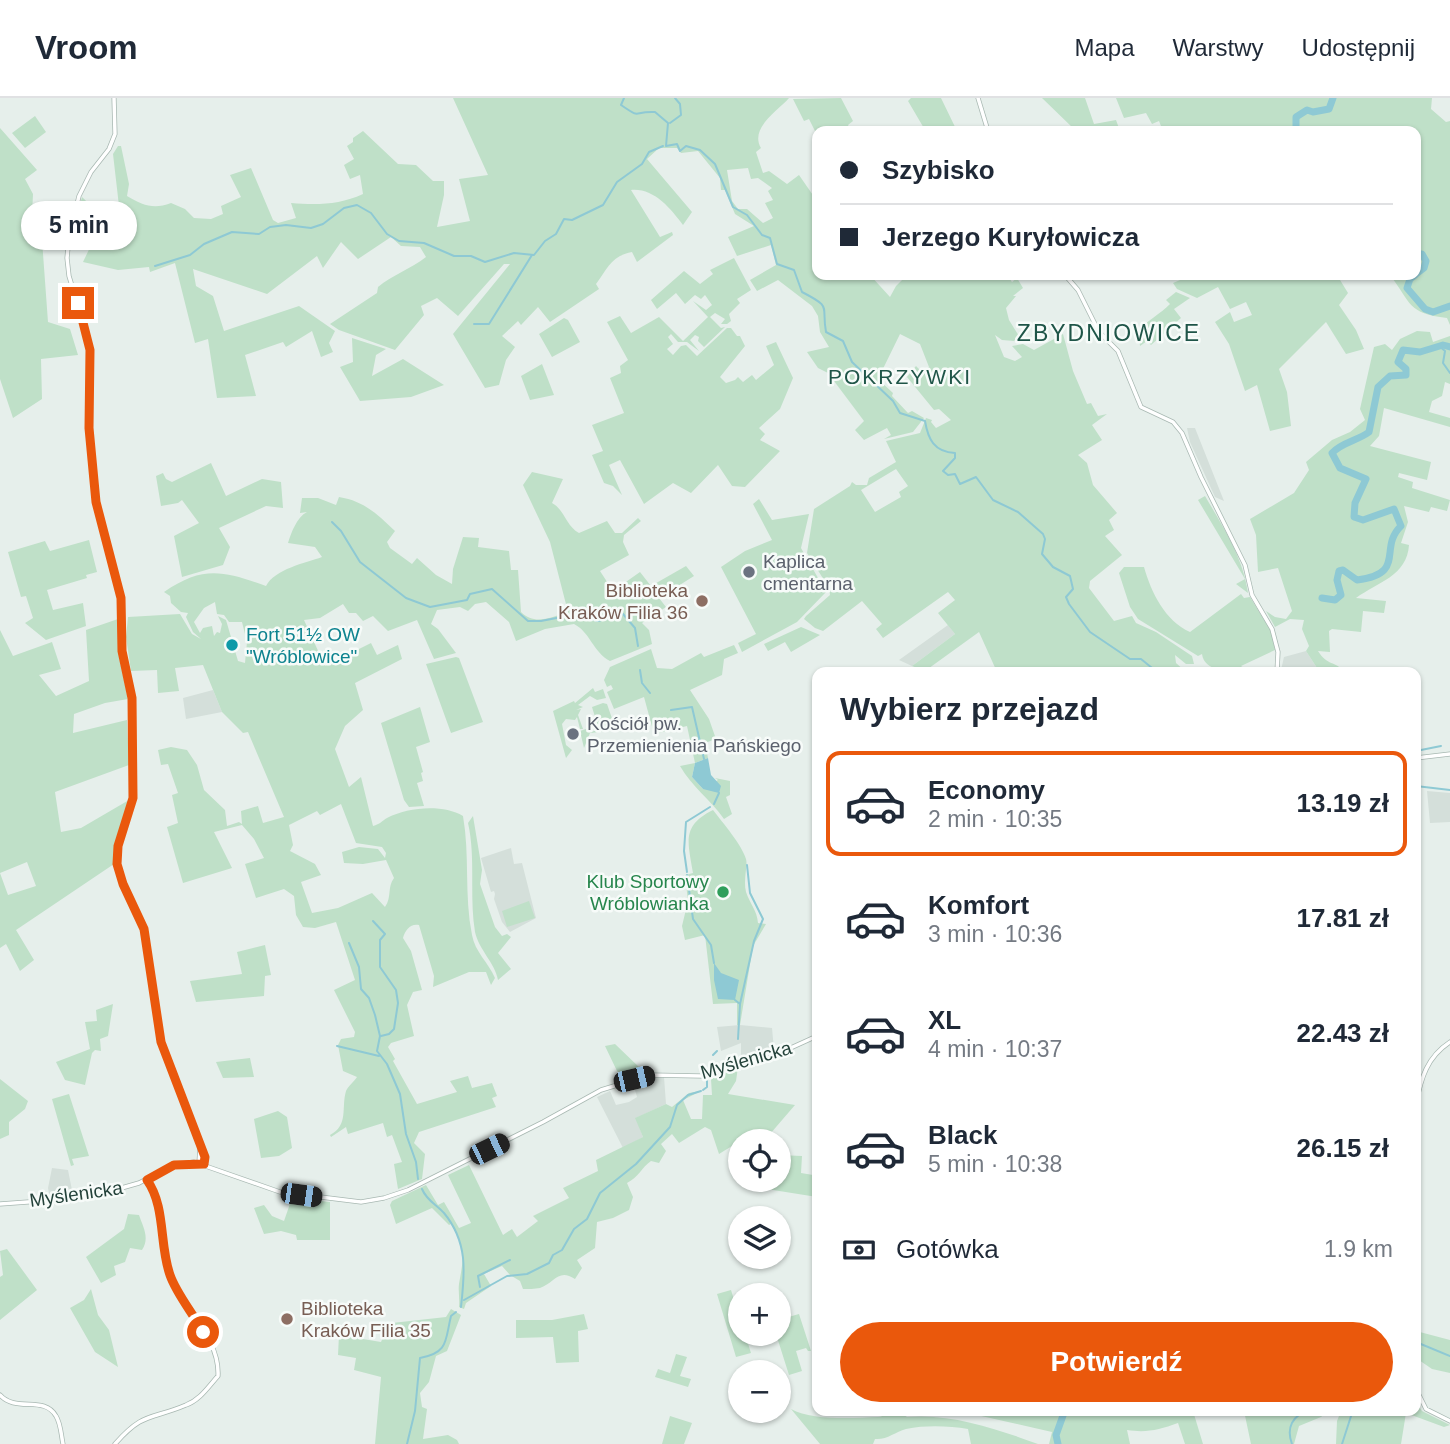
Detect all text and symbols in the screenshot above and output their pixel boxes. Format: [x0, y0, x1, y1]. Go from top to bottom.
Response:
text: Vroom [35, 29, 138, 66]
text: Mapa [1074, 34, 1134, 61]
text: Warstwy [1172, 34, 1264, 61]
text: Udostępnij [1302, 34, 1415, 61]
text: Szybisko [882, 155, 995, 185]
callout: 5 min [20, 202, 136, 250]
text: 5 min [49, 212, 109, 238]
text: Jerzego Kuryłowicza [882, 222, 1139, 252]
route end [62, 287, 94, 319]
district label: ZBYDNIOWICE [1017, 320, 1201, 346]
district label: POKRZYWKI [828, 365, 972, 388]
place label: Kaplica cmentarna [763, 551, 853, 594]
marker: Kaplica cmentarna [741, 564, 757, 580]
place label: Biblioteka Kraków Filia 36 [558, 580, 688, 623]
marker: Biblioteka Kraków Filia 36 [694, 593, 710, 609]
place label: Fort 51½ OW "Wróblowice" [246, 624, 360, 667]
marker: Fort 51½ OW "Wróblowice" [224, 637, 240, 653]
text: Wybierz przejazd [840, 691, 1099, 727]
place label: Kościół pw. Przemienienia Pańskiego [587, 713, 801, 756]
marker: Kościół pw. Przemienienia Pańskiego [565, 726, 581, 742]
icon: car [844, 772, 907, 835]
text: Economy [928, 775, 1045, 805]
text: 13.19 zł [1296, 788, 1389, 818]
text: 2 min · 10:35 [928, 806, 1062, 832]
place label: Klub Sportowy Wróblowianka [586, 871, 709, 914]
marker: Klub Sportowy Wróblowianka [715, 884, 731, 900]
icon: car [844, 887, 907, 950]
text: Komfort [928, 890, 1029, 920]
text: 17.81 zł [1296, 903, 1389, 933]
text: 3 min · 10:36 [928, 921, 1062, 947]
icon: car [844, 1002, 907, 1065]
text: XL [928, 1005, 961, 1035]
text: 22.43 zł [1296, 1018, 1389, 1048]
text: 4 min · 10:37 [928, 1036, 1062, 1062]
street label: Myślenicka [698, 1037, 794, 1083]
car [612, 1064, 657, 1094]
icon: car [844, 1117, 907, 1180]
text: Black [928, 1120, 997, 1150]
map controls [728, 1129, 791, 1423]
button: locate [728, 1129, 791, 1192]
car [466, 1130, 513, 1168]
text: 26.15 zł [1296, 1133, 1389, 1163]
text: 5 min · 10:38 [928, 1151, 1062, 1177]
street label: Myślenicka [28, 1177, 124, 1211]
car [279, 1182, 324, 1208]
button: layers [728, 1206, 791, 1269]
icon: cash [840, 1231, 878, 1269]
text: Gotówka [896, 1234, 999, 1264]
text: 1.9 km [1324, 1236, 1393, 1262]
button: + [728, 1283, 791, 1346]
place label: Biblioteka Kraków Filia 35 [301, 1298, 431, 1341]
marker: Biblioteka Kraków Filia 35 [279, 1311, 295, 1327]
route start [187, 1316, 219, 1348]
button: Potwierdź [840, 1322, 1393, 1402]
button: − [728, 1360, 791, 1423]

